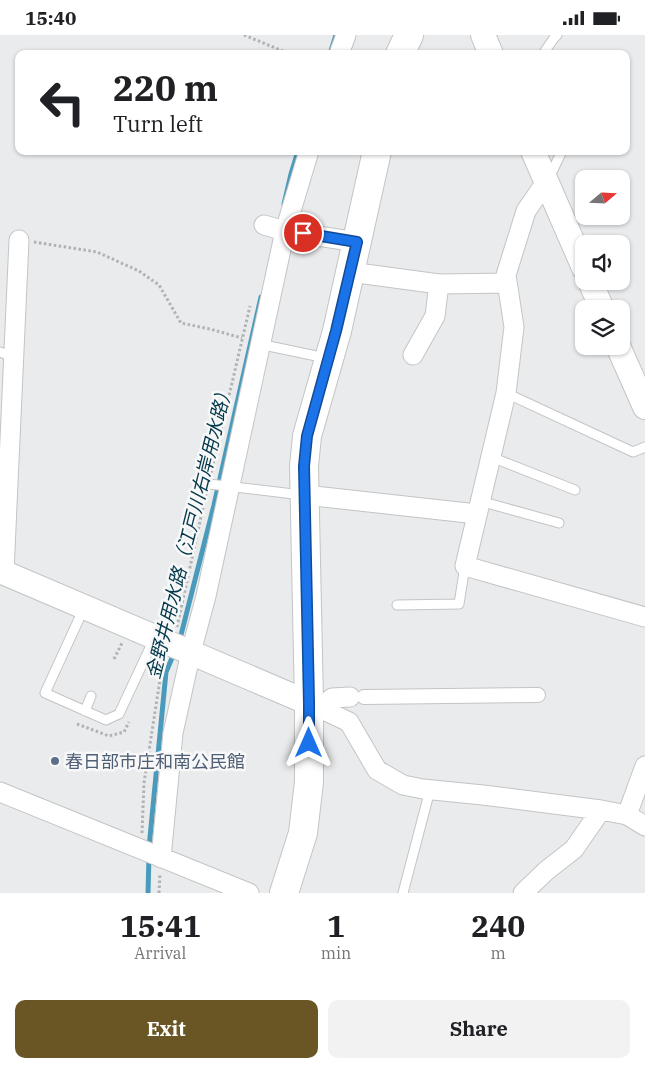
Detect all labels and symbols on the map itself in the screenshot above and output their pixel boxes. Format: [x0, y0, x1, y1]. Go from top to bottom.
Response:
north arrow [575, 170, 630, 225]
pin [282, 212, 324, 254]
water label: 金野井用水路（江戸川右岸用水路） [141, 381, 237, 681]
position arrow [282, 716, 334, 768]
place label: 春日部市庄和南公民館 [65, 750, 245, 773]
marker: 春日部市庄和南公民館 [49, 755, 61, 767]

